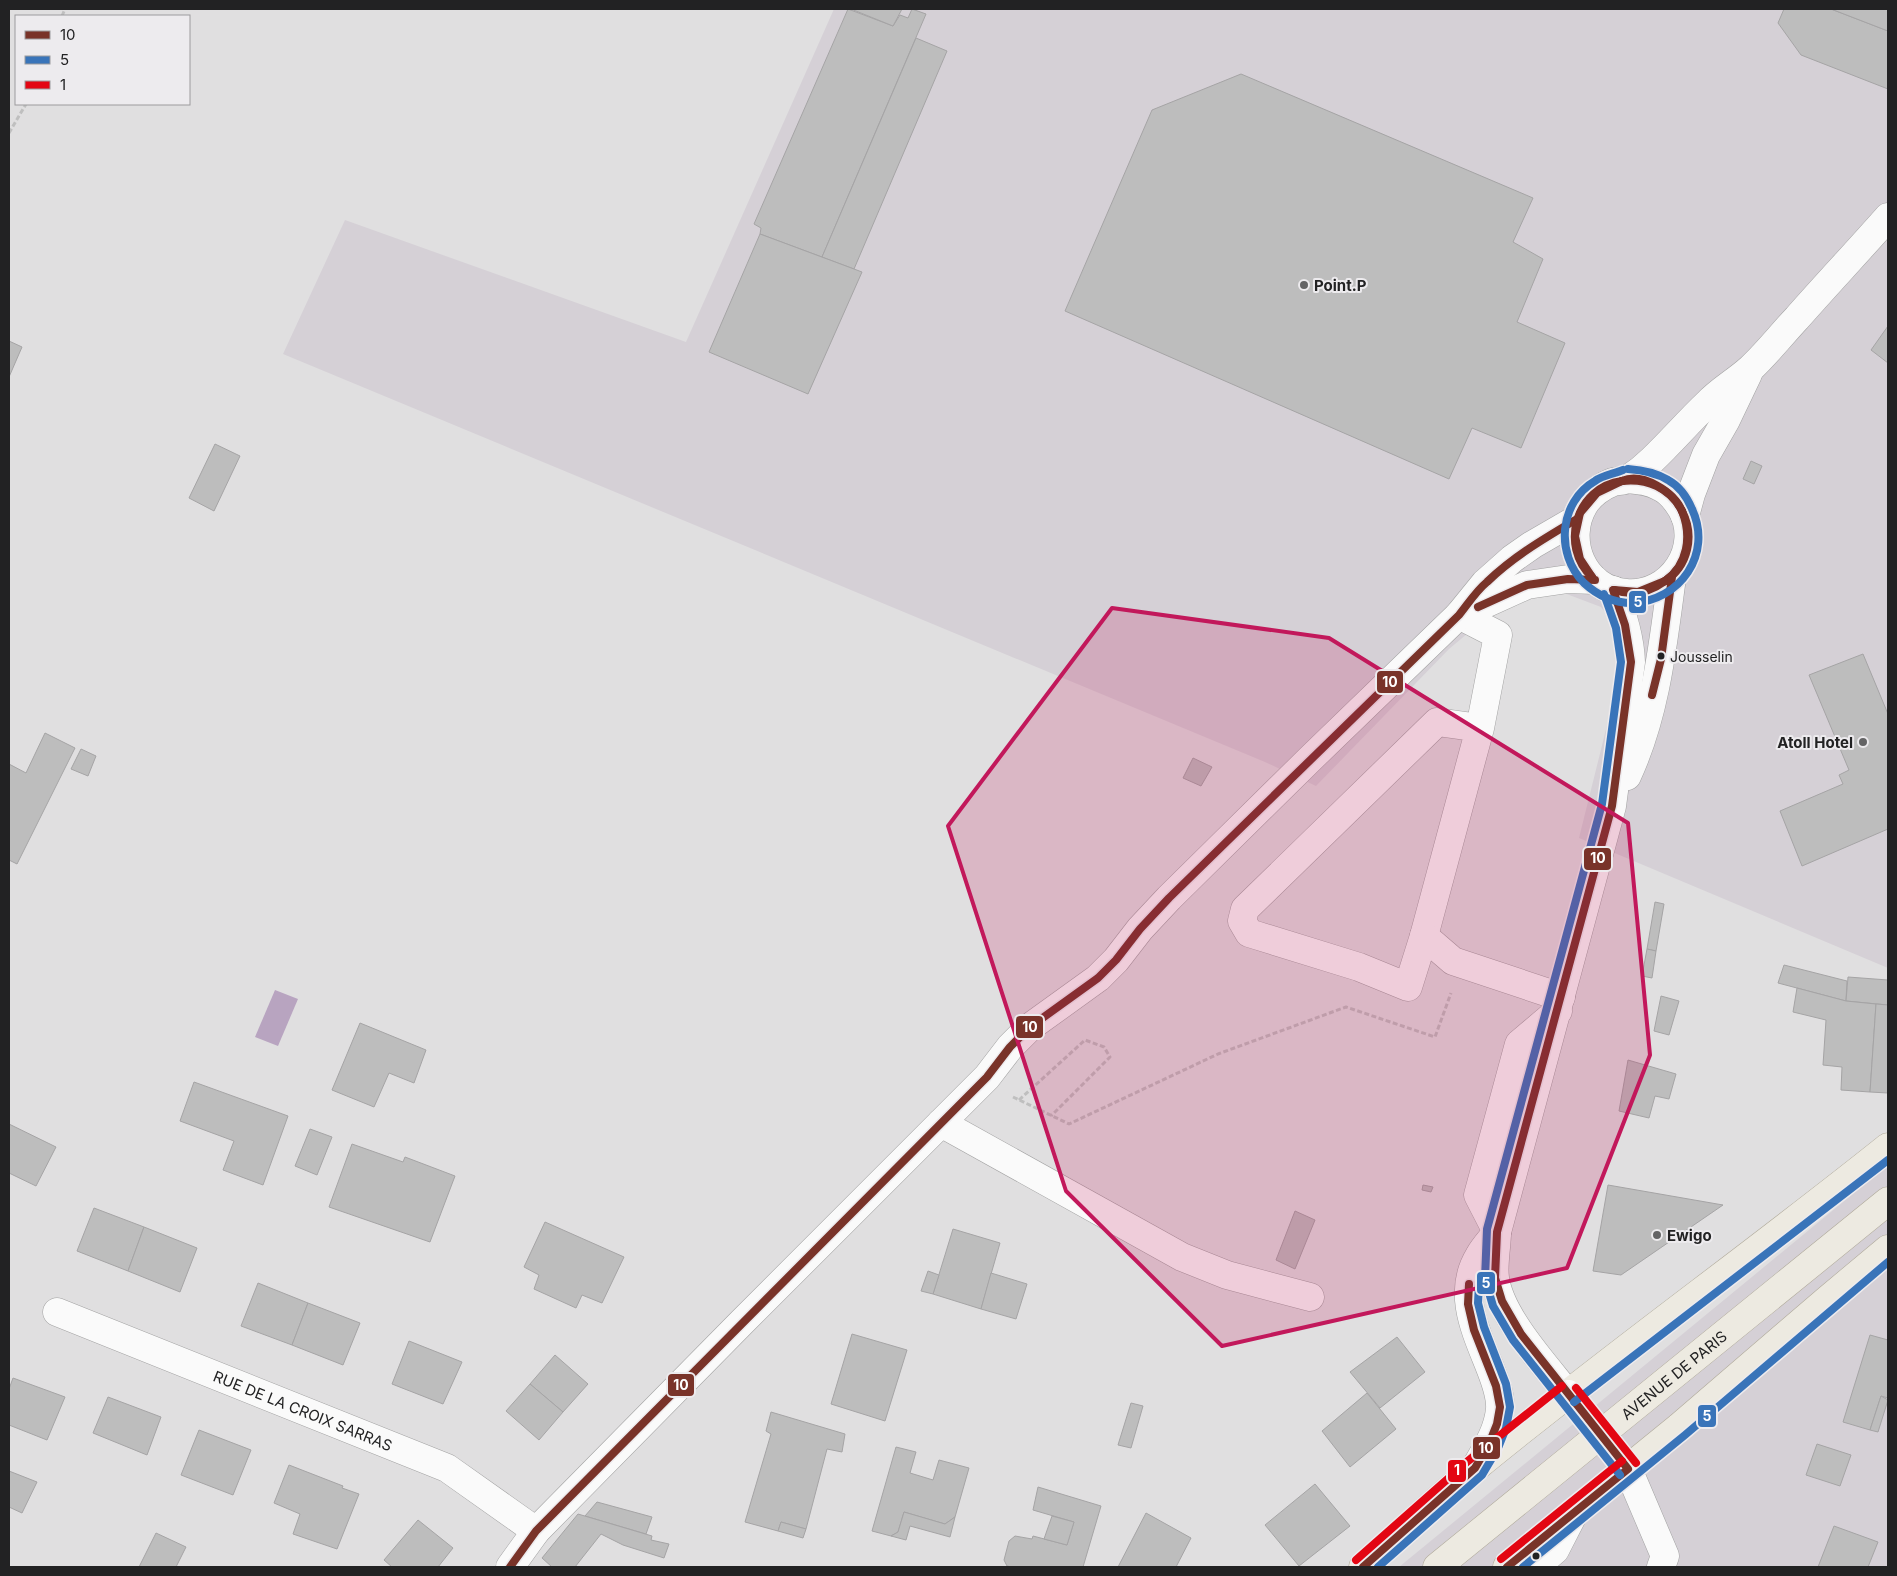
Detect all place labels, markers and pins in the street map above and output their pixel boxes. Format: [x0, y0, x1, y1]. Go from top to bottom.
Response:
place label: Point.P [1314, 276, 1367, 295]
marker: Point.P [1298, 279, 1310, 291]
place label: Jousselin [1670, 648, 1733, 665]
marker: Jousselin [1656, 651, 1666, 661]
place label: Atoll Hotel [1777, 733, 1853, 752]
marker: Atoll Hotel [1857, 736, 1869, 748]
place label: Ewigo [1667, 1226, 1712, 1245]
marker: Ewigo [1651, 1229, 1663, 1241]
unlabelled marker [1531, 1551, 1541, 1561]

